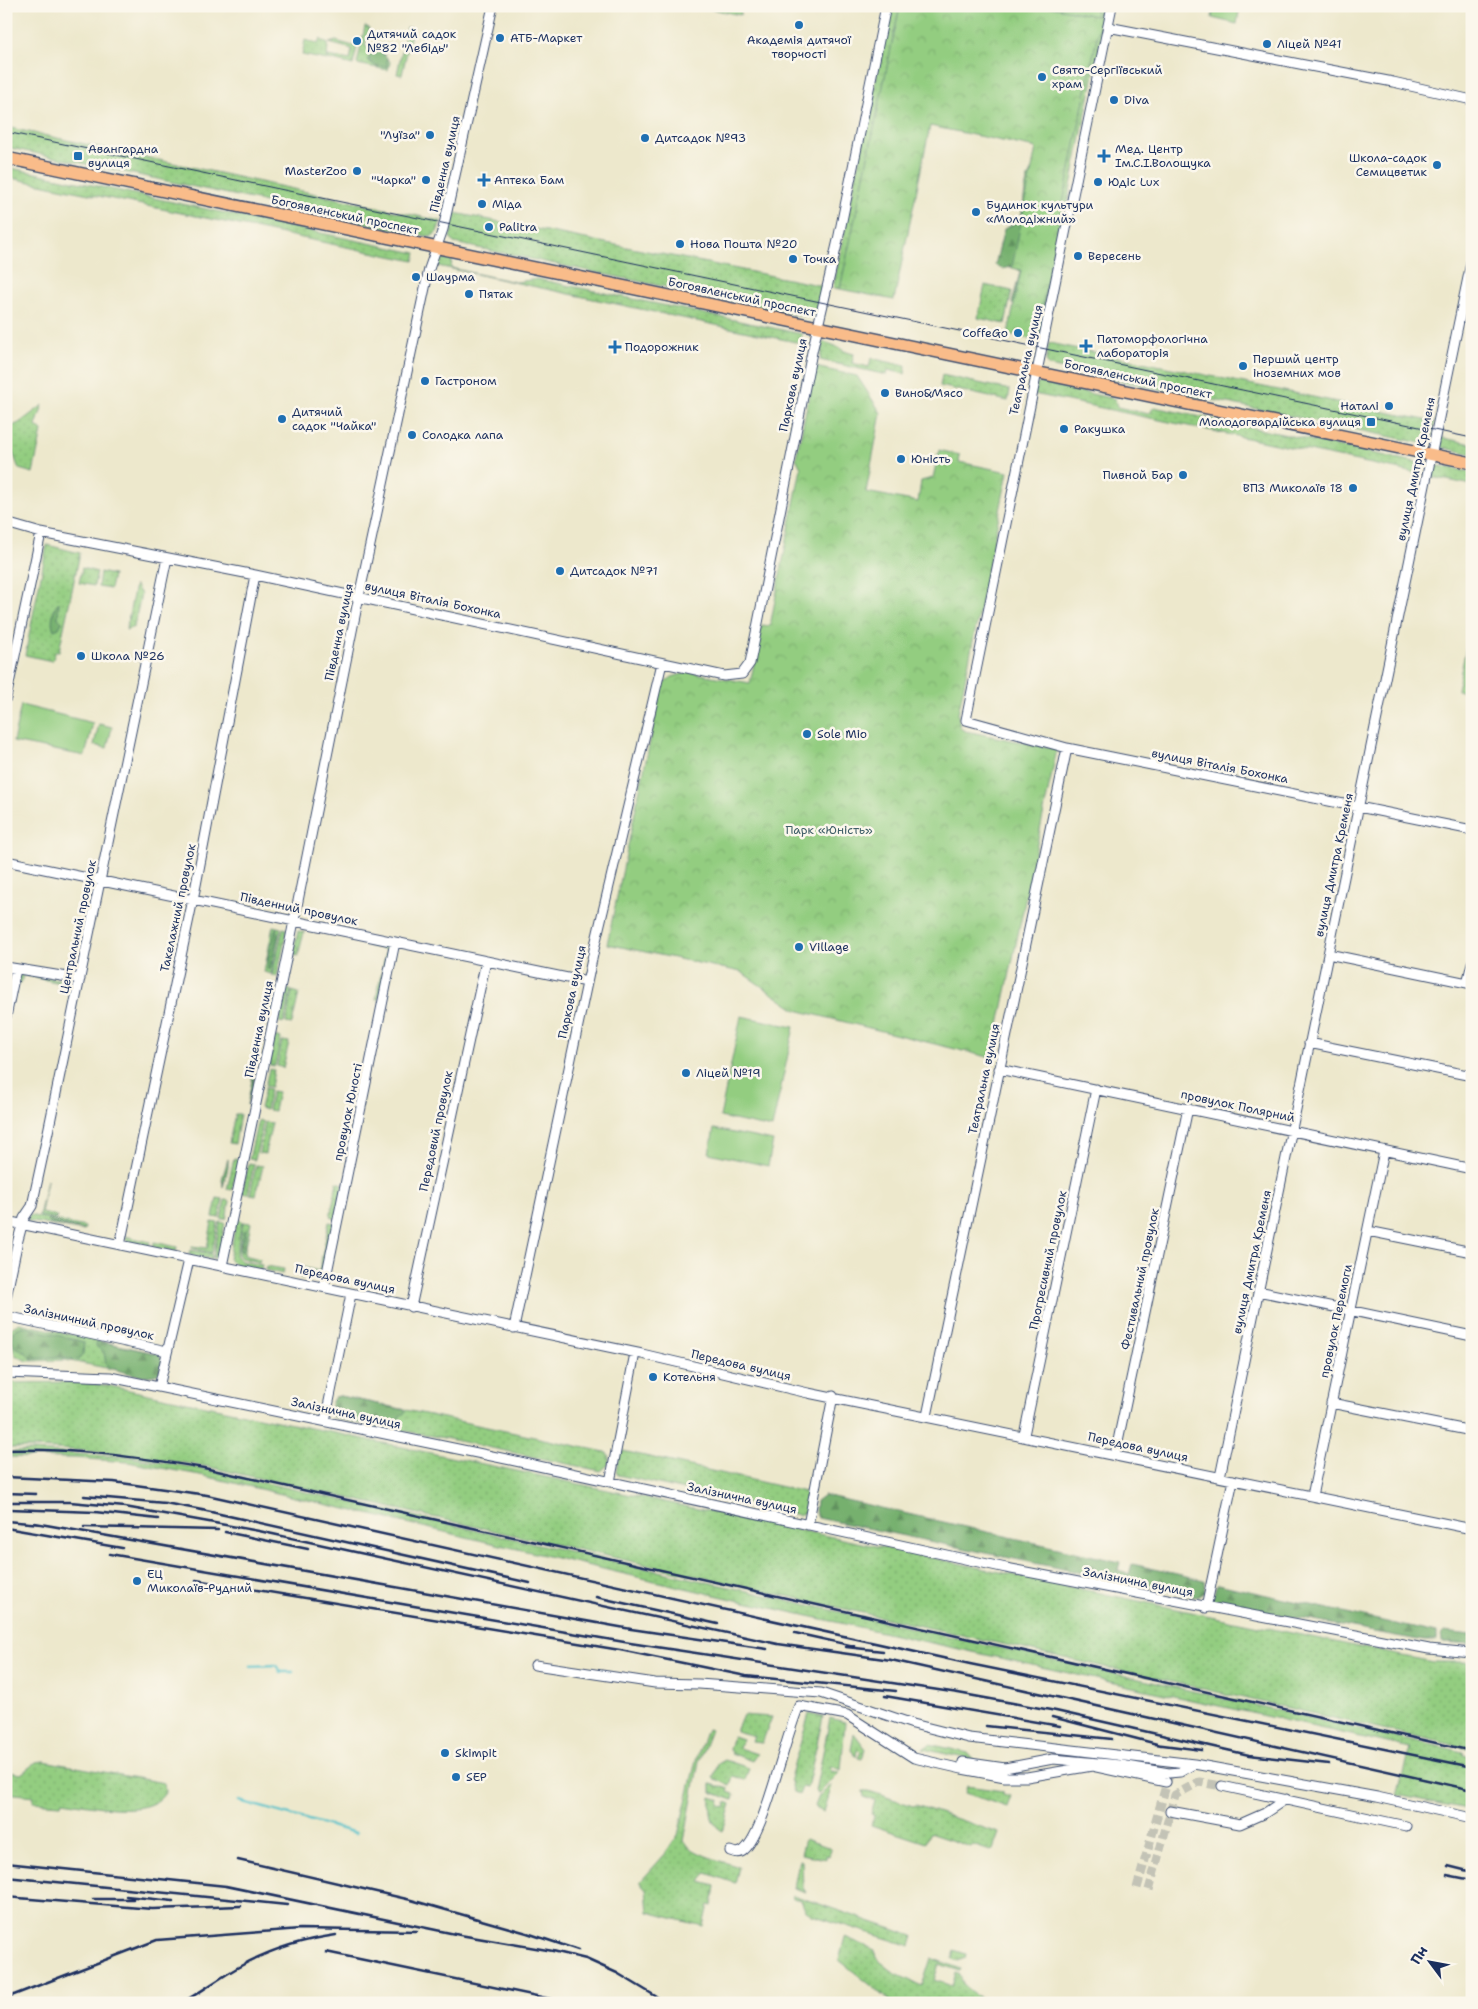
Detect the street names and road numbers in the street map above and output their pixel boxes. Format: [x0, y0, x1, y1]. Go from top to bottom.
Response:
street label: Південна вулиця [426, 114, 464, 214]
street label: Богоявленський проспект [269, 191, 421, 239]
street label: Богоявленський проспект [666, 273, 818, 321]
street label: Театральна вулиця [1005, 303, 1047, 417]
street label: Паркова вулиця [775, 337, 811, 433]
street label: Богоявленський проспект [1062, 355, 1214, 403]
street label: вулиця Дмитра Кременя [1393, 396, 1439, 542]
street label: вулиця Віталія Бохонка [363, 578, 503, 622]
street label: Південна вулиця [321, 582, 357, 682]
street label: вулиця Віталія Бохонка [1150, 745, 1290, 787]
street label: вулиця Дмитра Кременя [1311, 792, 1357, 938]
street label: Такелажний провулок [157, 842, 200, 974]
street label: Центральний провулок [56, 858, 100, 995]
street label: Південний провулок [239, 889, 360, 929]
street label: Паркова вулиця [554, 944, 590, 1040]
street label: Південна вулиця [241, 979, 277, 1079]
street label: Театральна вулиця [964, 1022, 1004, 1136]
street label: провулок Юності [330, 1062, 366, 1162]
street label: Передовий провулок [415, 1069, 457, 1193]
street label: провулок Полярний [1179, 1086, 1297, 1126]
street label: Прогресивний провулок [1025, 1188, 1071, 1331]
street label: вулиця Дмитра Кременя [1229, 1189, 1275, 1335]
street label: Фестивальний провулок [1117, 1206, 1163, 1351]
street label: Передова вулиця [293, 1261, 397, 1297]
street label: провулок Перемоги [1316, 1262, 1356, 1379]
street label: Залізничний провулок [22, 1300, 156, 1344]
street label: Передова вулиця [689, 1346, 793, 1384]
street label: Залізнична вулиця [290, 1394, 402, 1432]
street label: Передова вулиця [1086, 1429, 1190, 1465]
street label: Залізнична вулиця [686, 1479, 798, 1517]
street label: Залізнична вулиця [1082, 1563, 1194, 1601]

